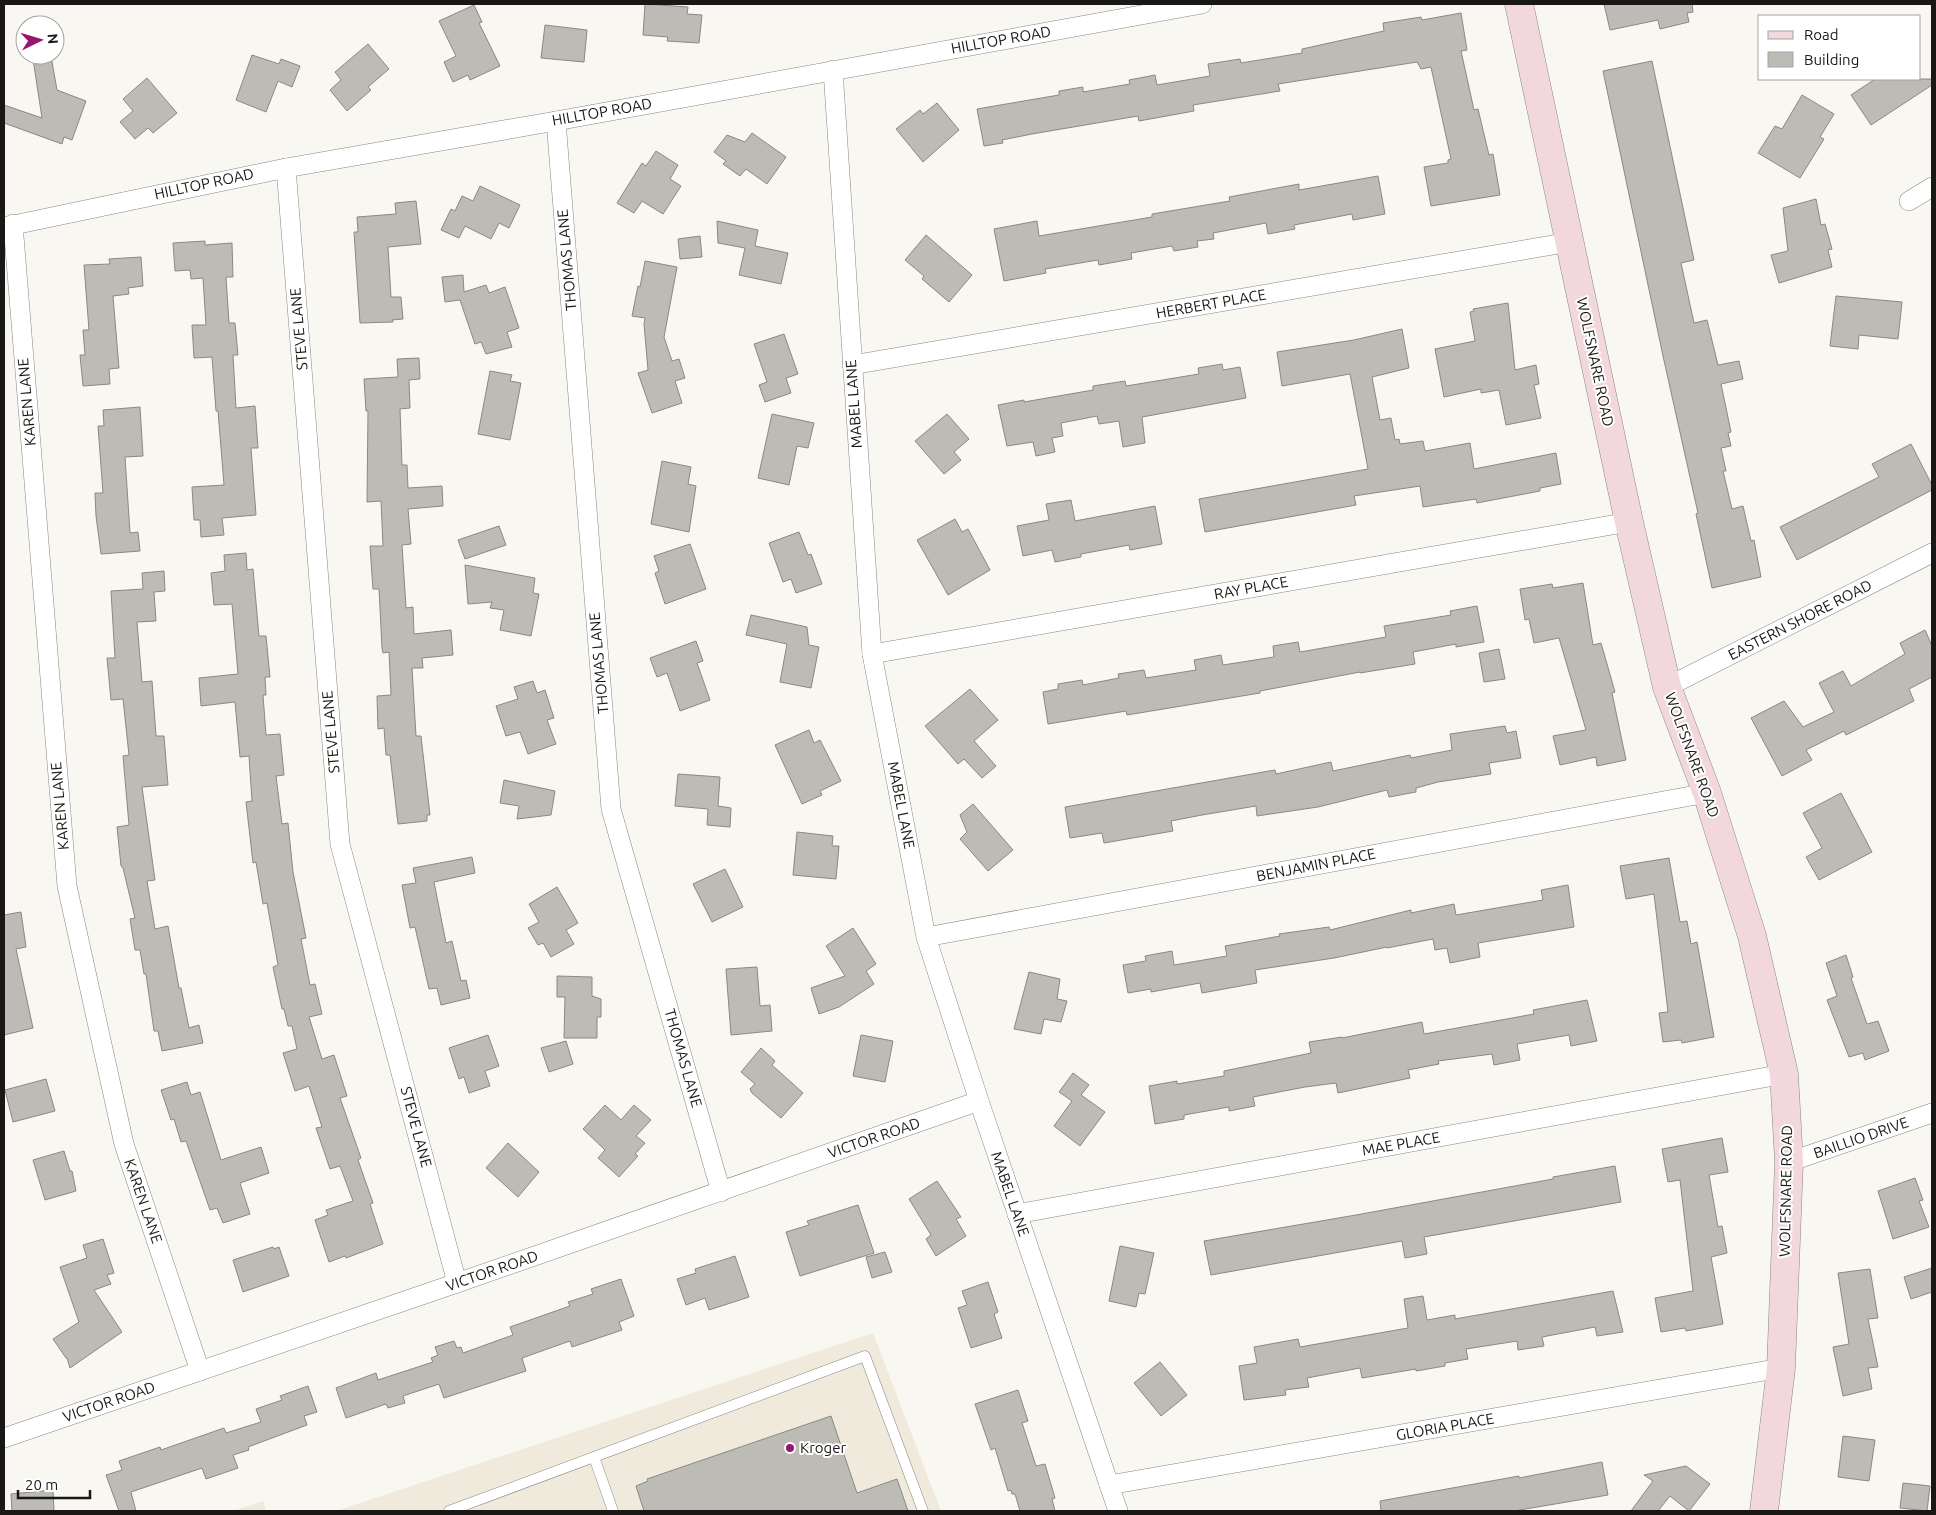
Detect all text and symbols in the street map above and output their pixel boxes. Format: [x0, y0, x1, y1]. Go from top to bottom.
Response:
north arrow [15, 15, 65, 65]
legend [1758, 15, 1921, 80]
street label: HILLTOP ROAD [950, 22, 1052, 57]
text: Road [1804, 26, 1839, 43]
text: N [45, 33, 61, 45]
text: Building [1804, 51, 1859, 68]
street label: HILLTOP ROAD [551, 94, 653, 129]
street label: HILLTOP ROAD [153, 165, 255, 202]
street label: THOMAS LANE [554, 209, 579, 311]
street label: HERBERT PLACE [1155, 285, 1267, 322]
street label: STEVE LANE [286, 287, 311, 371]
street label: WOLFSNARE ROAD [1573, 296, 1617, 428]
street label: KAREN LANE [14, 357, 39, 447]
street label: MABEL LANE [842, 359, 865, 449]
street label: RAY PLACE [1213, 573, 1289, 602]
street label: EASTERN SHORE ROAD [1725, 576, 1874, 663]
street label: THOMAS LANE [586, 612, 611, 714]
street label: STEVE LANE [318, 690, 343, 774]
street label: WOLFSNARE ROAD [1662, 690, 1723, 820]
street label: MABEL LANE [885, 760, 918, 850]
street label: KAREN LANE [47, 761, 72, 851]
street label: BENJAMIN PLACE [1255, 845, 1377, 884]
street label: THOMAS LANE [661, 1007, 706, 1109]
street label: STEVE LANE [398, 1085, 435, 1169]
street label: BAILLIO DRIVE [1811, 1113, 1910, 1162]
street label: VICTOR ROAD [825, 1114, 922, 1161]
street label: WOLFSNARE ROAD [1776, 1125, 1795, 1257]
street label: MAE PLACE [1361, 1128, 1441, 1159]
street label: MABEL LANE [988, 1149, 1033, 1239]
street label: KAREN LANE [121, 1156, 166, 1245]
street label: VICTOR ROAD [443, 1247, 540, 1294]
street label: VICTOR ROAD [60, 1378, 157, 1425]
street label: GLORIA PLACE [1395, 1410, 1495, 1444]
place label: Kroger [800, 1439, 846, 1456]
marker: Kroger [784, 1442, 796, 1454]
scale bar [18, 1468, 90, 1500]
text: 20 m [25, 1476, 58, 1493]

